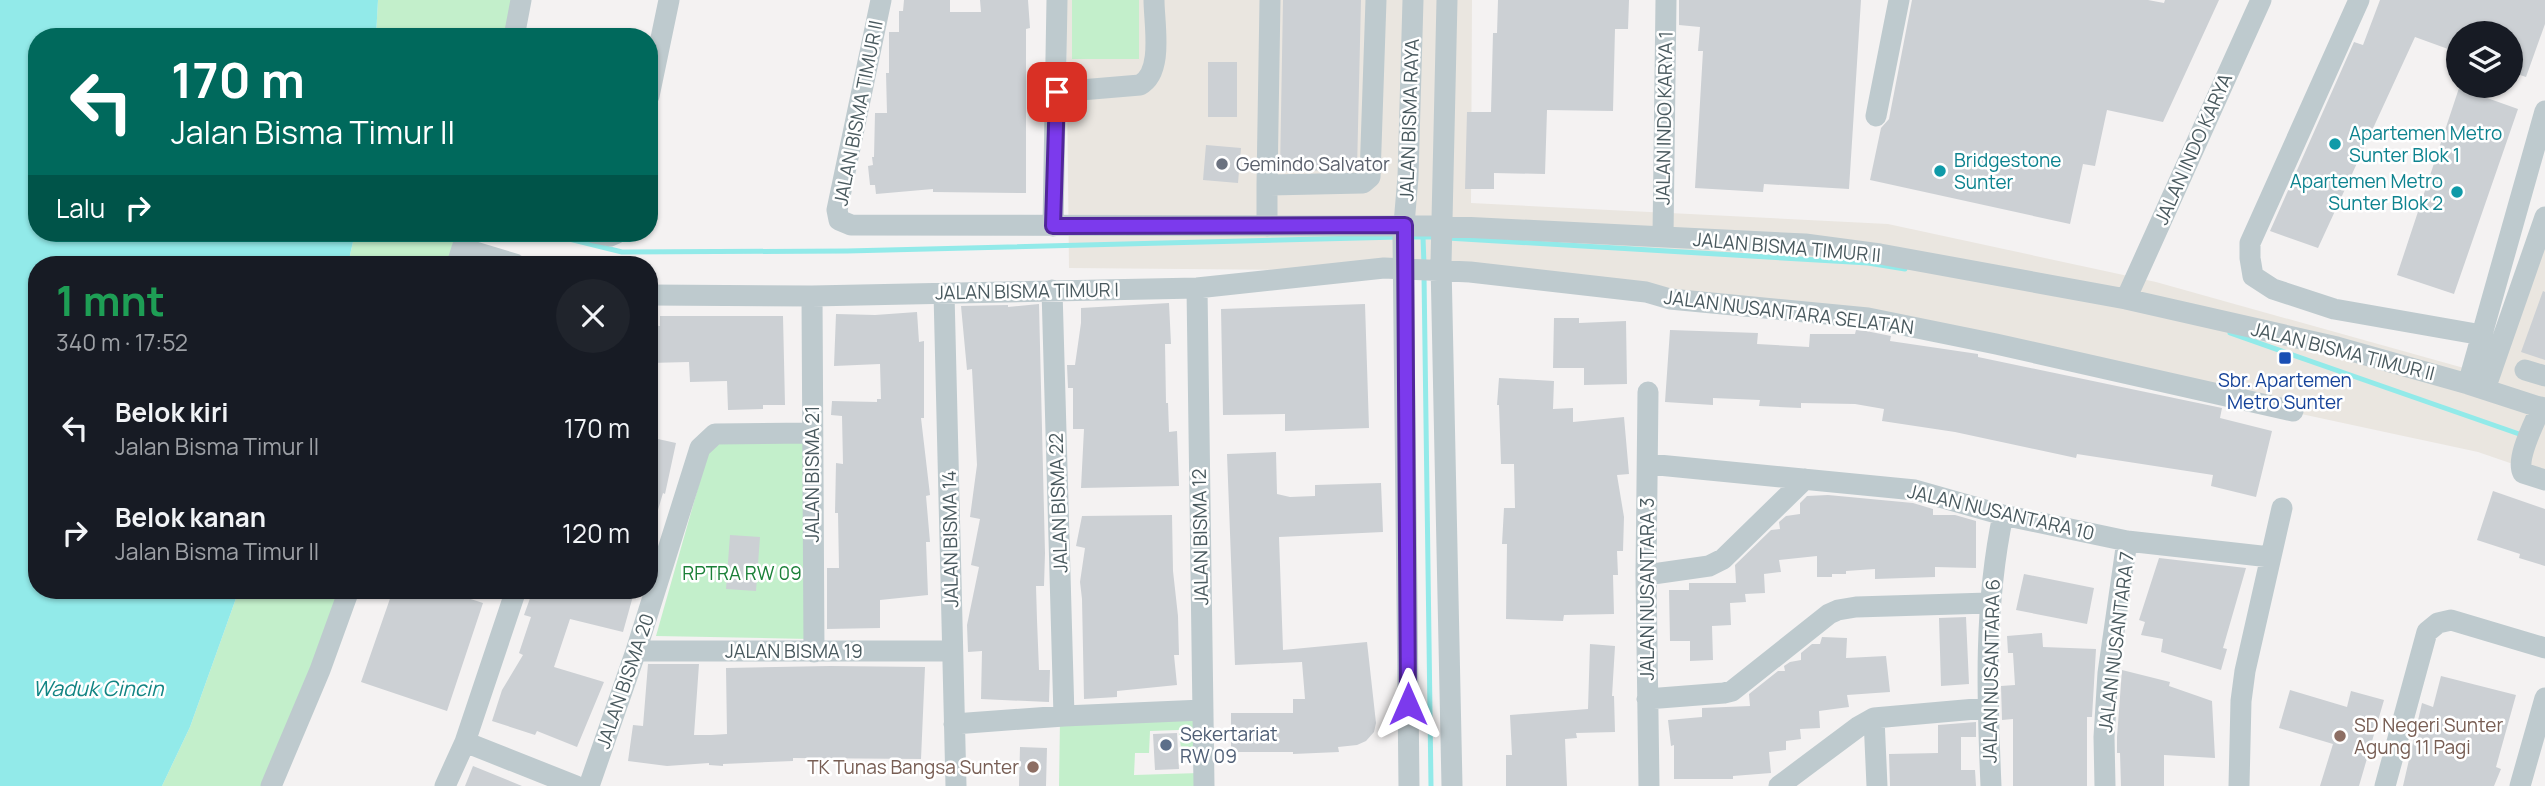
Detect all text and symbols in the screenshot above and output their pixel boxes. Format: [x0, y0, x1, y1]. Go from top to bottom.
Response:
street label: JALAN BISMA TIMUR II [827, 18, 889, 208]
map controls [2446, 21, 2523, 98]
button: layers [2446, 21, 2523, 98]
street label: JALAN INDO KARYA 1 [1649, 31, 1679, 205]
street label: JALAN BISMA RAYA [1393, 38, 1425, 202]
text: 170 m [171, 46, 305, 113]
icon: left [56, 56, 147, 147]
pin [1027, 62, 1087, 122]
street label: JALAN INDO KARYA [2148, 69, 2238, 229]
icon: arrive [1038, 73, 1076, 111]
text: Jalan Bisma Timur II [171, 110, 455, 154]
place label: Apartemen Metro Sunter Blok 1 [2349, 120, 2502, 168]
marker: Apartemen Metro Sunter Blok 1 [2327, 136, 2343, 152]
place label: Bridgestone Sunter [1954, 147, 2061, 195]
place label: Gemindo Salvator [1236, 151, 1390, 177]
marker: Gemindo Salvator [1214, 156, 1230, 172]
marker: Bridgestone Sunter [1932, 163, 1948, 179]
place label: Apartemen Metro Sunter Blok 2 [2290, 168, 2443, 216]
marker: Apartemen Metro Sunter Blok 2 [2449, 184, 2465, 200]
icon: right [119, 189, 157, 227]
text: Lalu [56, 190, 105, 226]
street label: JALAN BISMA TIMUR II [1692, 226, 1882, 268]
text: 1 mnt [56, 271, 165, 329]
street label: JALAN BISMA TIMUR I [935, 276, 1119, 306]
button: close [556, 279, 630, 353]
street label: JALAN NUSANTARA SELATAN [1663, 284, 1915, 340]
street label: JALAN BISMA TIMUR II [2248, 316, 2438, 386]
text: 340 m · 17:52 [56, 326, 188, 358]
marker: Sbr. Apartemen Metro Sunter [2277, 350, 2293, 366]
place label: Sbr. Apartemen Metro Sunter [2218, 367, 2352, 415]
text: Belok kiri [115, 394, 229, 430]
street label: JALAN BISMA 21 [799, 406, 825, 542]
icon: left [56, 409, 94, 447]
text: 170 m [564, 410, 630, 446]
text: Jalan Bisma Timur II [115, 430, 319, 462]
street label: JALAN BISMA 22 [1043, 432, 1073, 574]
street label: JALAN BISMA 12 [1186, 468, 1214, 606]
street label: JALAN BISMA 14 [936, 470, 964, 608]
street label: JALAN NUSANTARA 10 [1905, 478, 2097, 546]
street label: JALAN NUSANTARA 3 [1634, 498, 1660, 680]
text: Belok kanan [115, 499, 266, 535]
icon: right [56, 514, 94, 552]
text: 120 m [562, 515, 630, 551]
text: Jalan Bisma Timur II [115, 535, 319, 567]
street label: JALAN NUSANTARA 7 [2092, 550, 2140, 734]
park label: RPTRA RW 09 [682, 560, 802, 586]
street label: JALAN NUSANTARA 6 [1976, 579, 2006, 763]
street label: JALAN BISMA 20 [590, 610, 660, 752]
street label: JALAN BISMA 19 [725, 638, 863, 664]
position arrow [1371, 667, 1445, 741]
water label: Waduk Cincin [33, 674, 165, 702]
place label: SD Negeri Sunter Agung 11 Pagi [2354, 712, 2503, 760]
place label: Sekertariat RW 09 [1180, 721, 1278, 769]
marker: SD Negeri Sunter Agung 11 Pagi [2332, 728, 2348, 744]
marker: Sekertariat RW 09 [1158, 737, 1174, 753]
place label: TK Tunas Bangsa Sunter [807, 754, 1019, 780]
marker: TK Tunas Bangsa Sunter [1025, 759, 1041, 775]

